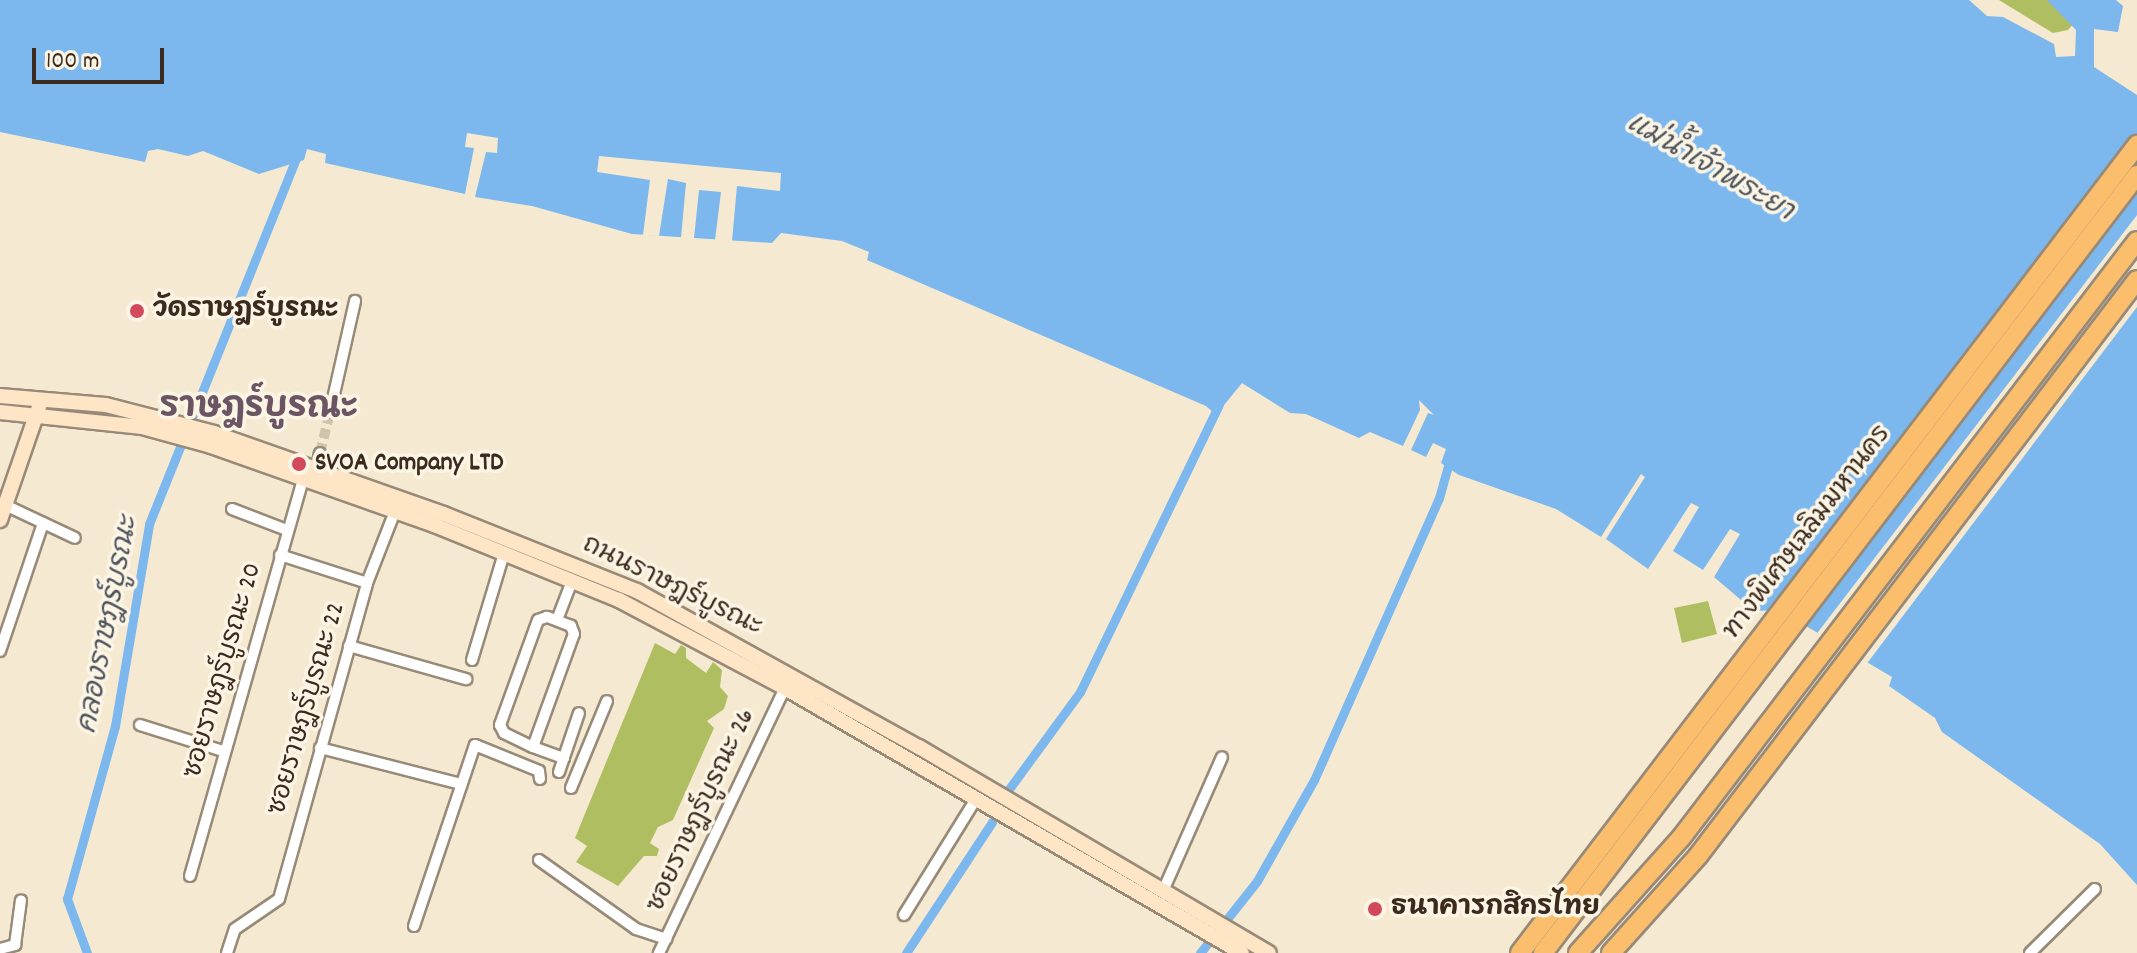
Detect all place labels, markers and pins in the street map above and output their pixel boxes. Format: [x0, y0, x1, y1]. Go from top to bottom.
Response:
place label: วัดราษฎร์บูรณะ [153, 295, 339, 327]
marker: วัดราษฎร์บูรณะ [128, 302, 146, 320]
place label: SVOA Company LTD [315, 448, 503, 480]
marker: SVOA Company LTD [290, 455, 308, 473]
place label: ธนาคารกสิกรไทย [1391, 893, 1600, 925]
marker: ธนาคารกสิกรไทย [1366, 900, 1384, 918]

